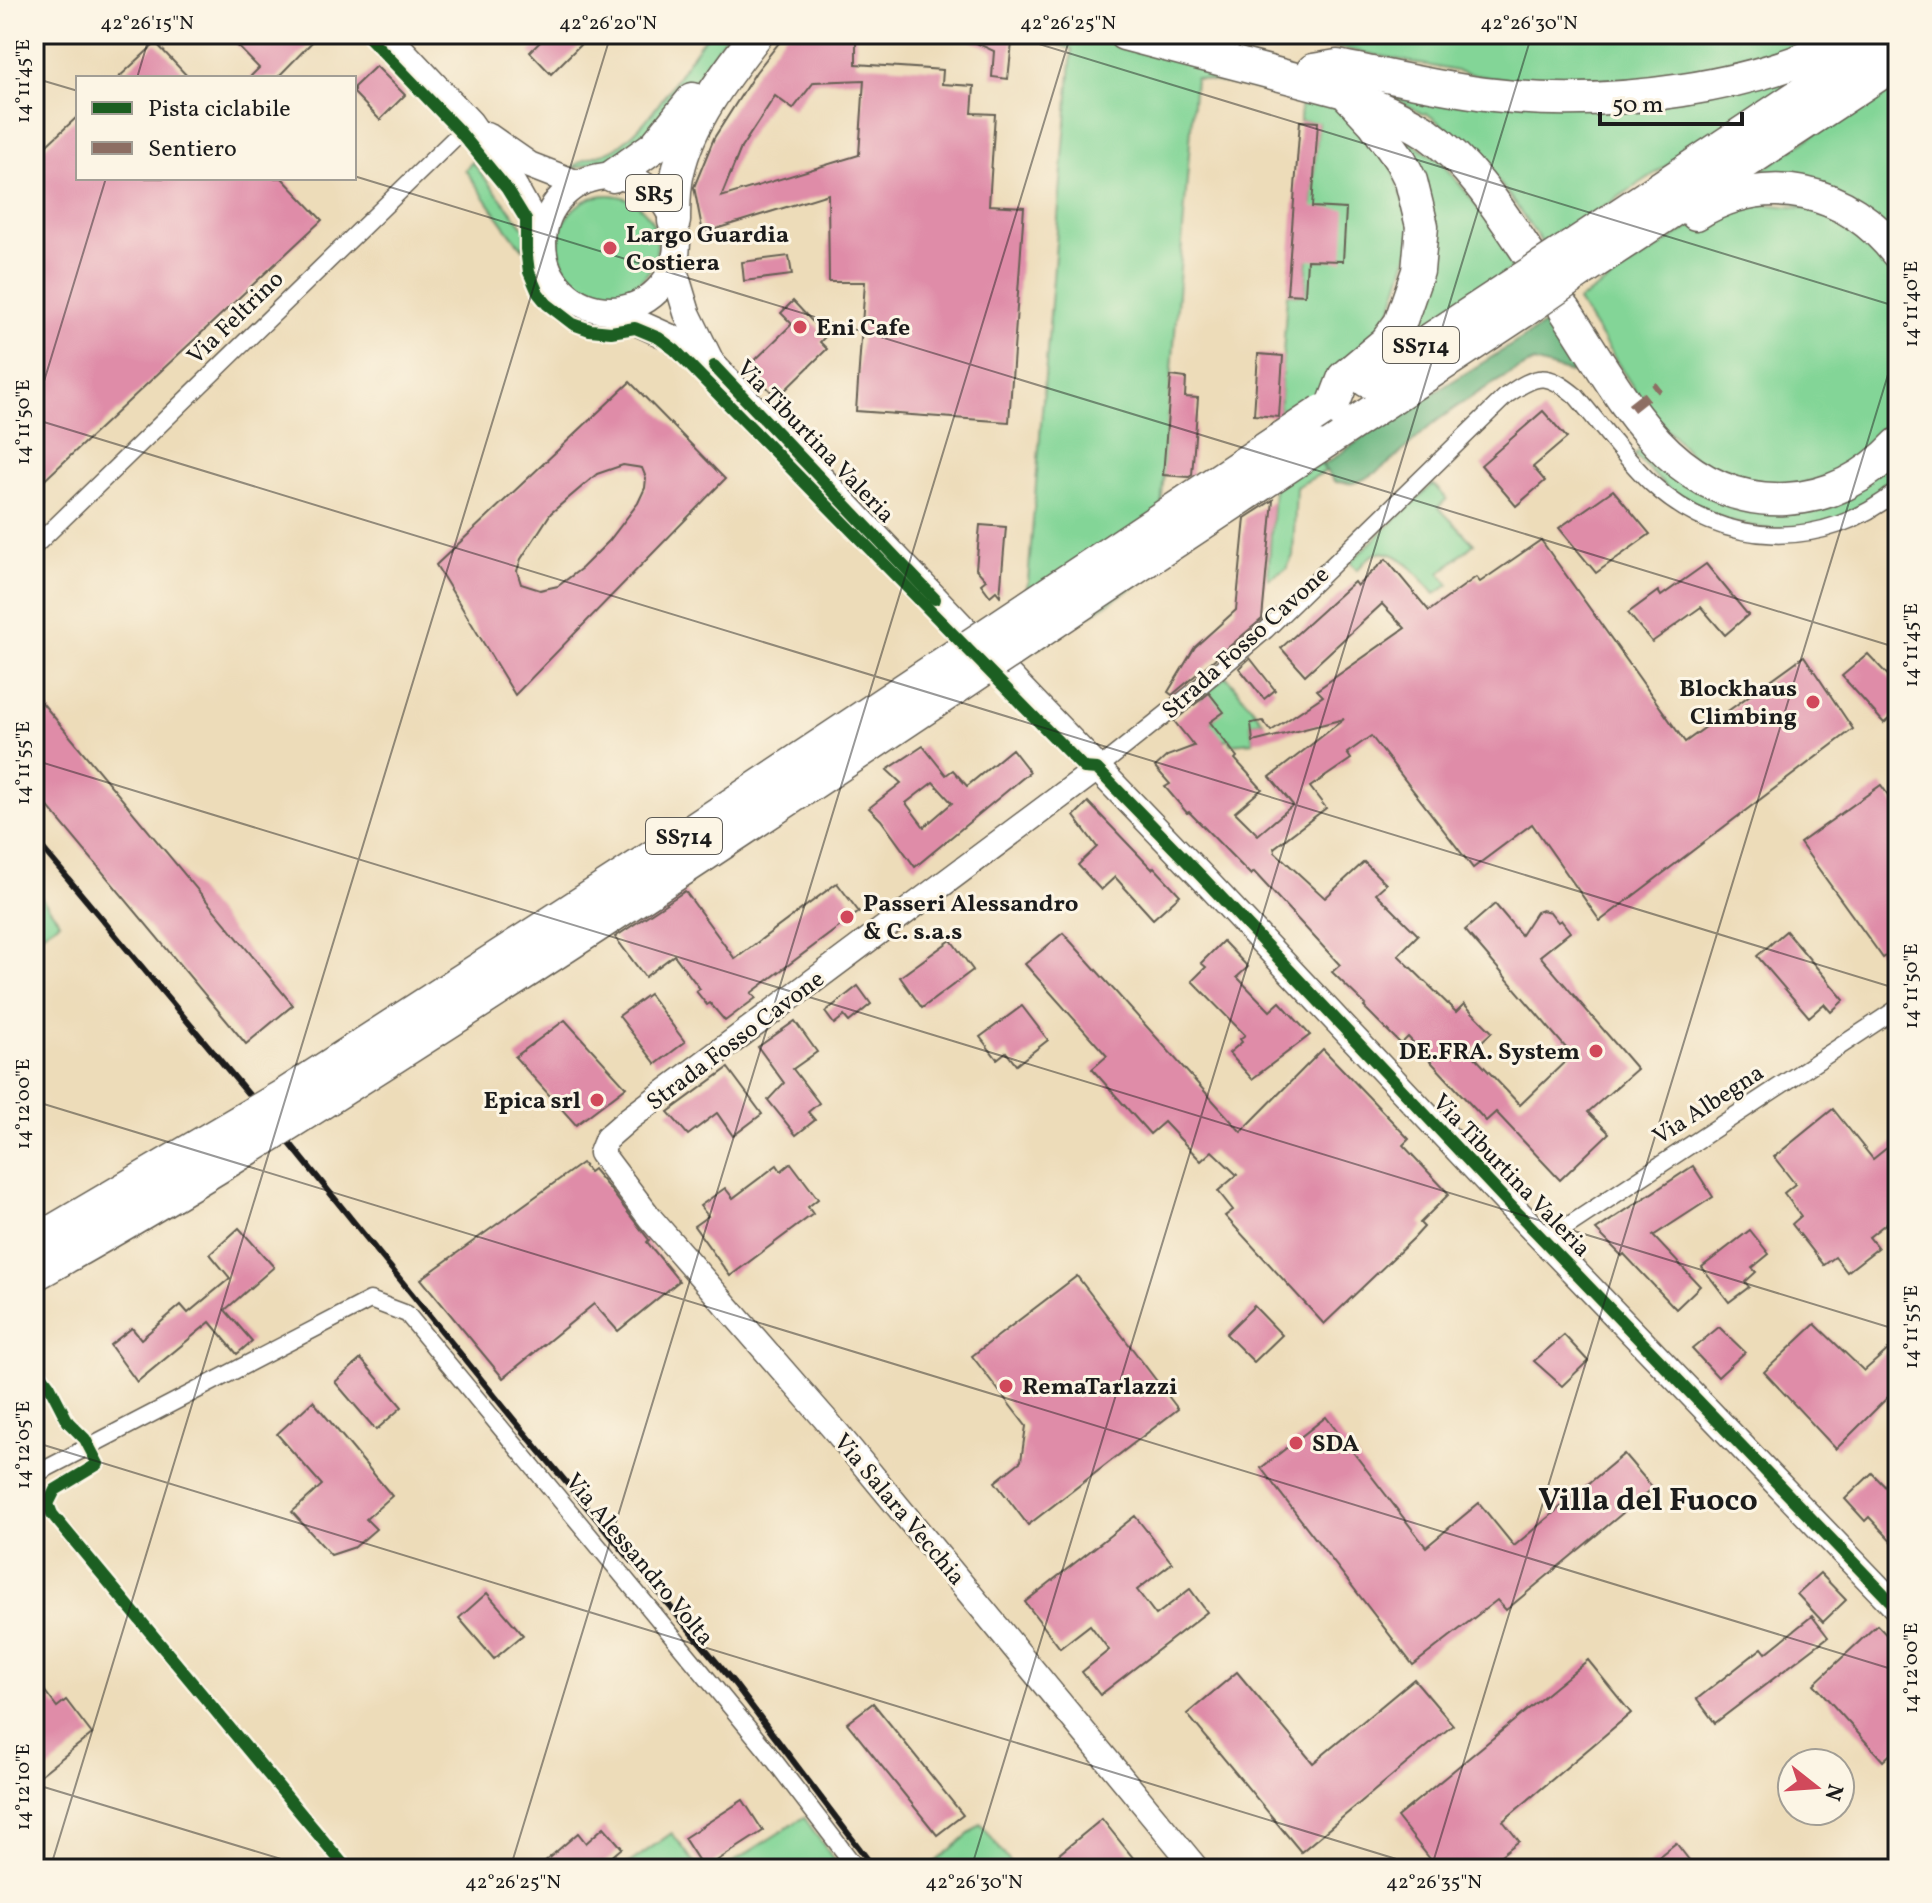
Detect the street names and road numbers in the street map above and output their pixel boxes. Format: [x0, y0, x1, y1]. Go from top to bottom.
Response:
road number: SR5 [626, 175, 682, 211]
street label: Via Feltrino [180, 264, 292, 373]
road number: SS714 [1383, 327, 1459, 363]
street label: Via Tiburtina Valeria [728, 353, 902, 532]
street label: Strada Fosso Cavone [1155, 559, 1338, 728]
road number: SS714 [646, 818, 722, 854]
street label: Strada Fosso Cavone [640, 963, 832, 1120]
street label: Via Albegna [1647, 1057, 1771, 1154]
street label: Via Tiburtina Valeria [1424, 1087, 1598, 1266]
street label: Via Salara Vecchia [825, 1427, 972, 1594]
street label: Via Alessandro Volta [556, 1467, 721, 1654]

